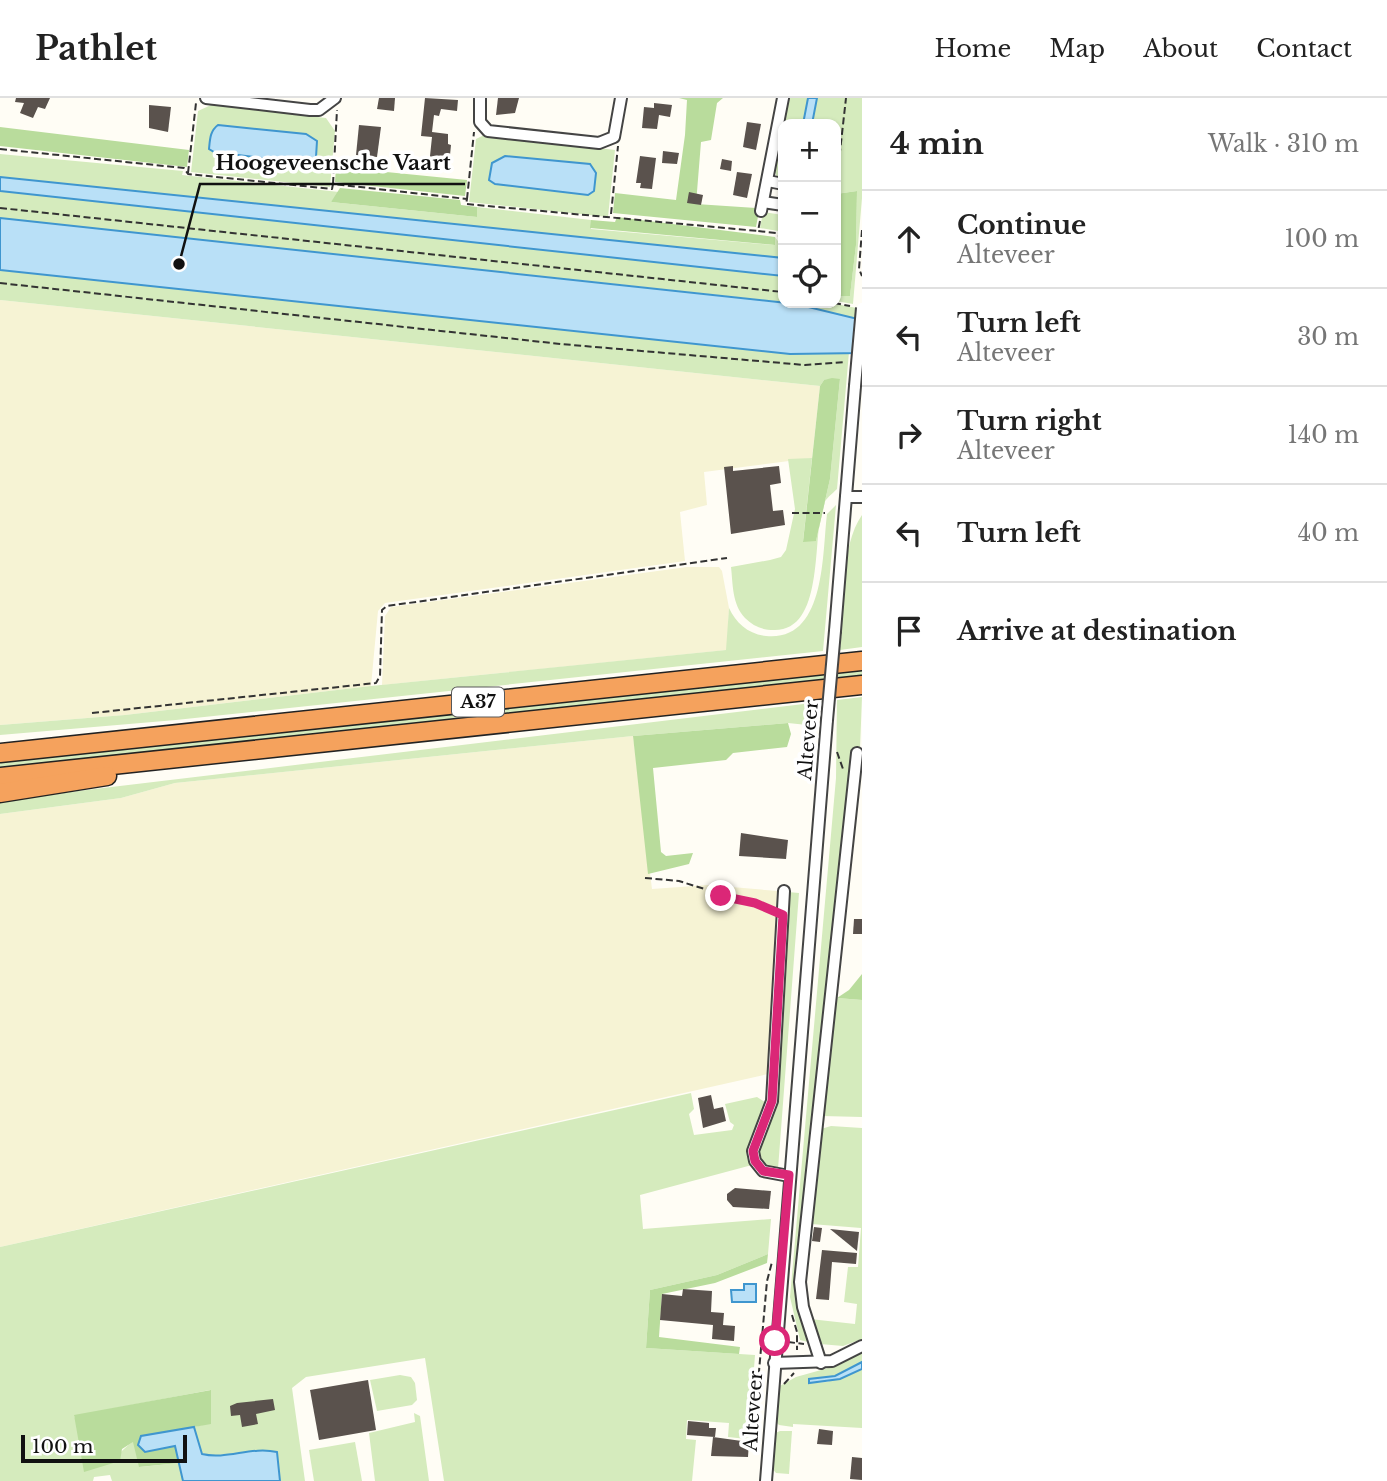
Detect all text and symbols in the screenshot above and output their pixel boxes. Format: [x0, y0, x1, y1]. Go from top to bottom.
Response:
text: Pathlet [35, 28, 157, 69]
text: Home [935, 34, 1011, 63]
text: Map [1049, 34, 1105, 63]
text: About [1143, 34, 1218, 63]
text: Contact [1256, 34, 1352, 63]
map controls [778, 119, 841, 308]
button: + [778, 119, 841, 182]
text: 4 min [890, 125, 984, 162]
text: Walk · 310 m [1208, 130, 1359, 158]
callout: Hoogeveensche Vaart [200, 142, 465, 184]
text: Hoogeveensche Vaart [215, 150, 451, 176]
button: − [778, 182, 841, 245]
text: Continue [957, 209, 1086, 241]
icon: ahead [890, 220, 928, 258]
text: 100 m [1285, 225, 1359, 253]
text: Alteveer [957, 241, 1055, 269]
button: locate [778, 245, 841, 308]
text: Turn left [957, 307, 1081, 339]
icon: left [890, 318, 928, 356]
text: 30 m [1297, 323, 1359, 351]
text: Alteveer [957, 339, 1055, 367]
text: Turn right [957, 405, 1102, 437]
icon: right [890, 416, 928, 454]
text: 140 m [1288, 421, 1359, 449]
text: Alteveer [957, 437, 1055, 465]
icon: left [890, 514, 928, 552]
text: Turn left [957, 517, 1081, 549]
text: 40 m [1298, 519, 1359, 547]
icon: arrive [890, 612, 928, 650]
text: Arrive at destination [957, 615, 1237, 647]
road number: A37 [452, 688, 504, 716]
street label: Alteveer [793, 699, 823, 782]
route end [705, 880, 736, 911]
route start [759, 1325, 790, 1356]
street label: Alteveer [739, 1370, 767, 1453]
scale bar [21, 1432, 187, 1464]
text: 100 m [32, 1435, 93, 1458]

